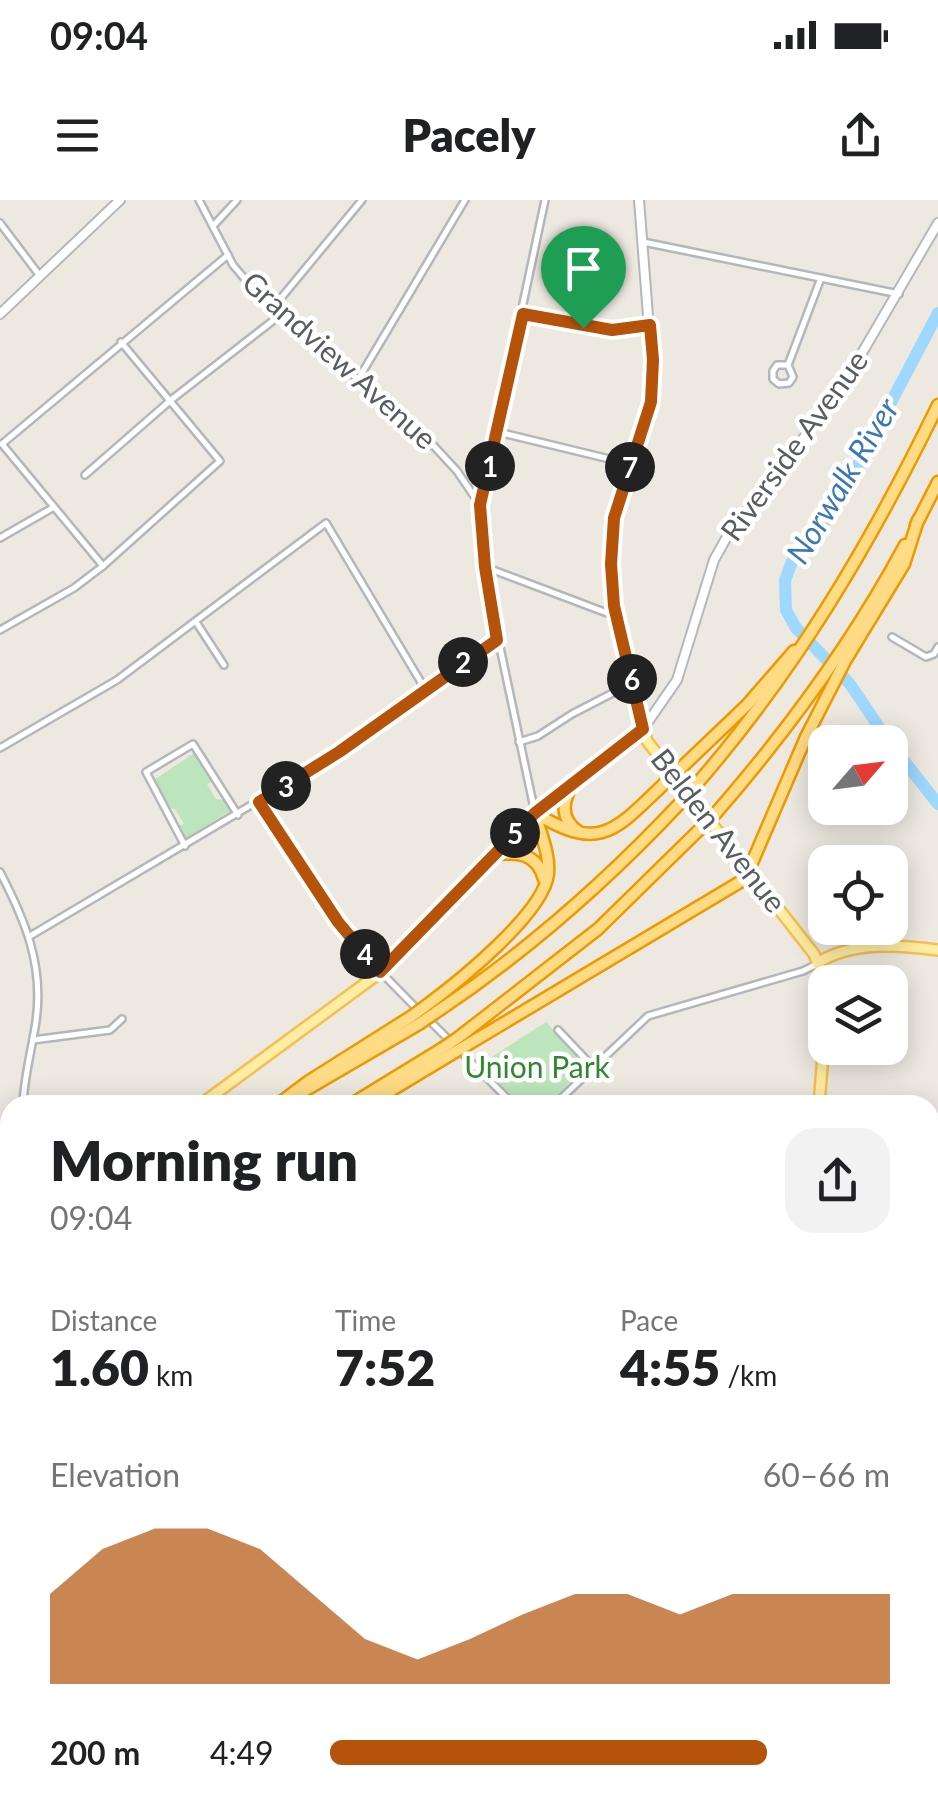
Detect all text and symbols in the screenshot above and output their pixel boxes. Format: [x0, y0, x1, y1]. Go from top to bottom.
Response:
text: 09:04 [50, 12, 148, 58]
icon: menu [50, 108, 105, 163]
text: Pacely [403, 108, 535, 162]
icon: share [833, 108, 888, 163]
pin [541, 226, 626, 329]
icon: arrive [556, 241, 611, 296]
street label: Grandview Avenue [236, 263, 445, 456]
street label: Riverside Avenue [712, 343, 874, 547]
water label: Norwalk River [777, 390, 907, 570]
pin: 1 [465, 441, 515, 491]
pin: 7 [605, 442, 655, 492]
text: 1 [482, 449, 498, 483]
text: 7 [622, 450, 638, 484]
pin: 2 [438, 637, 488, 687]
text: 2 [455, 645, 471, 679]
pin: 6 [607, 654, 657, 704]
text: 6 [624, 662, 640, 696]
north arrow [808, 725, 908, 825]
map controls [808, 725, 908, 1065]
street label: Belden Avenue [645, 741, 795, 919]
pin: 3 [261, 761, 311, 811]
text: 3 [278, 769, 294, 803]
pin: 5 [490, 808, 540, 858]
text: 5 [507, 816, 523, 850]
button: locate [808, 845, 908, 945]
pin: 4 [340, 929, 390, 979]
text: 4 [357, 937, 373, 971]
button: layers [808, 965, 908, 1065]
park label: Union Park [464, 1048, 611, 1084]
text: Morning run [50, 1127, 358, 1193]
button: share [785, 1128, 890, 1233]
text: 09:04 [50, 1198, 132, 1237]
text: Distance [50, 1303, 157, 1337]
text: Time [335, 1303, 396, 1337]
text: Pace [620, 1303, 678, 1337]
text: 1.60 [50, 1337, 149, 1397]
text: 7:52 [335, 1337, 435, 1397]
text: 4:55 [620, 1337, 720, 1397]
text: km [149, 1358, 193, 1392]
text: /km [720, 1358, 777, 1392]
text: Elevation [50, 1455, 180, 1494]
text: 60–66 m [763, 1455, 890, 1494]
text: 200 m [50, 1733, 140, 1772]
text: 4:49 [210, 1733, 274, 1772]

